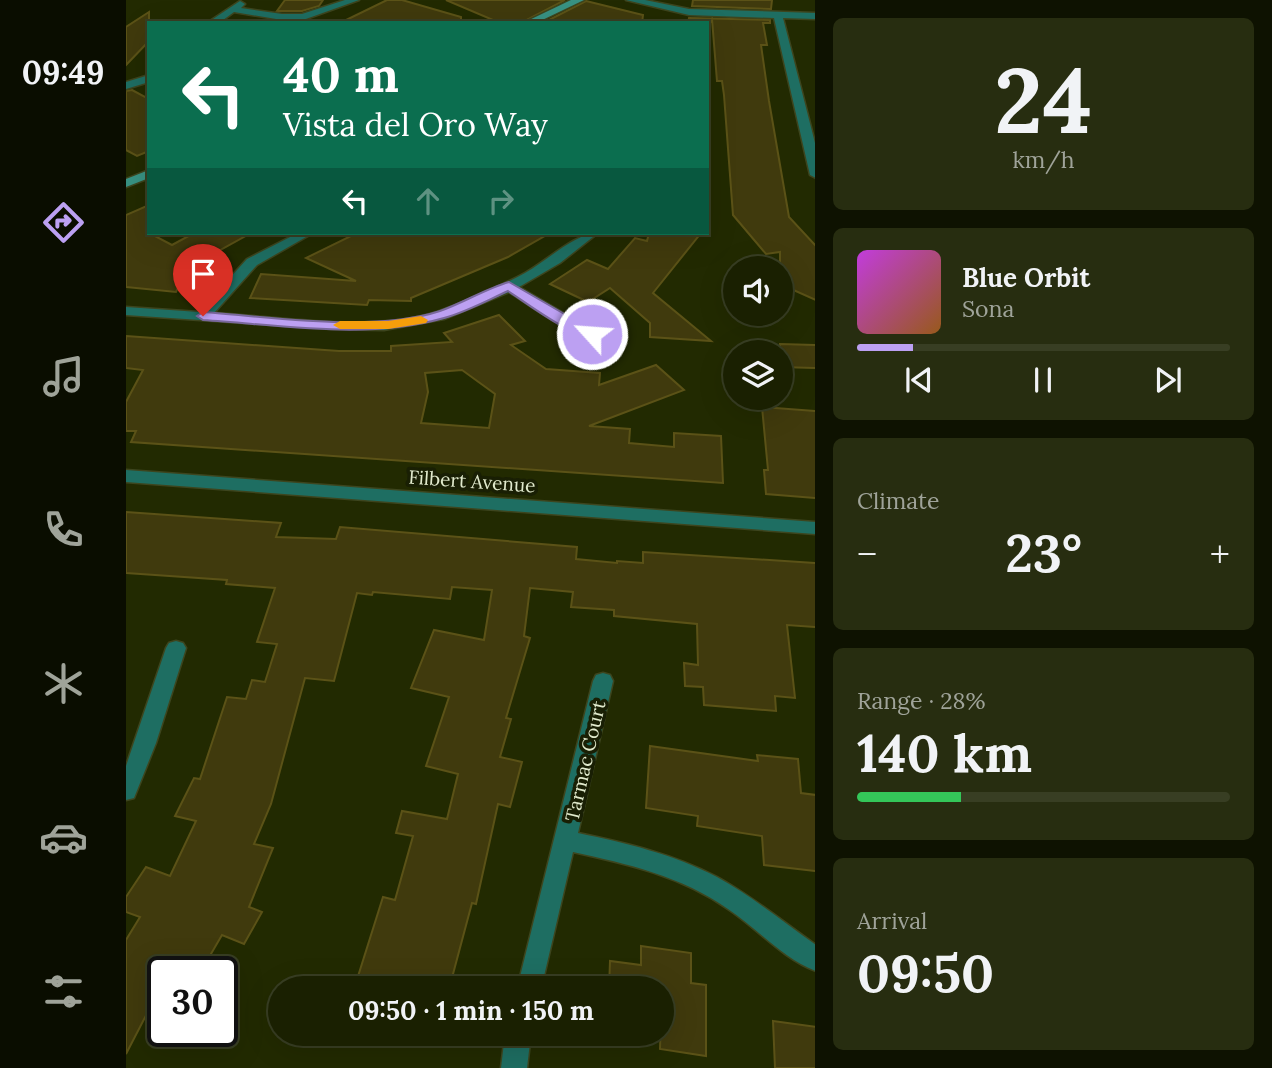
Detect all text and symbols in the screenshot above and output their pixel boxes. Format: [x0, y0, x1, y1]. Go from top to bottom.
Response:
text: 24 [994, 41, 1093, 158]
text: 40 m [283, 43, 399, 105]
icon: left [168, 49, 259, 140]
text: 09:49 [22, 52, 104, 93]
text: Vista del Oro Way [283, 104, 548, 145]
text: km/h [1012, 145, 1075, 174]
icon: left [336, 182, 374, 220]
icon: ahead [409, 182, 447, 220]
icon: right [482, 182, 520, 220]
icon: directions [39, 198, 88, 247]
pin [173, 244, 233, 316]
icon: arrive [184, 255, 222, 293]
map controls [723, 256, 793, 410]
button: sound [723, 256, 793, 326]
text: Blue Orbit [962, 261, 1090, 294]
text: Sona [962, 294, 1014, 323]
position arrow [555, 297, 629, 371]
button: layers [723, 340, 793, 410]
icon: music [39, 352, 88, 401]
icon: previous [900, 361, 938, 399]
icon: pause [1024, 361, 1062, 399]
icon: next [1149, 361, 1187, 399]
street label: Filbert Avenue [408, 465, 536, 497]
text: Climate [857, 486, 939, 515]
icon: phone [39, 505, 88, 554]
text: 23° [1005, 520, 1082, 586]
text: − [857, 530, 877, 578]
text: + [1210, 530, 1230, 578]
icon: climate [39, 659, 88, 708]
text: Range · 28% [857, 686, 985, 715]
street label: Tarmac Court [559, 698, 611, 824]
text: 140 km [857, 720, 1032, 786]
icon: car [39, 813, 88, 862]
text: Arrival [857, 906, 927, 935]
text: 09:50 [857, 940, 994, 1006]
speed limit sign: 30 [147, 956, 238, 1047]
icon: filters [39, 967, 88, 1016]
text: 09:50 · 1 min · 150 m [348, 994, 594, 1027]

